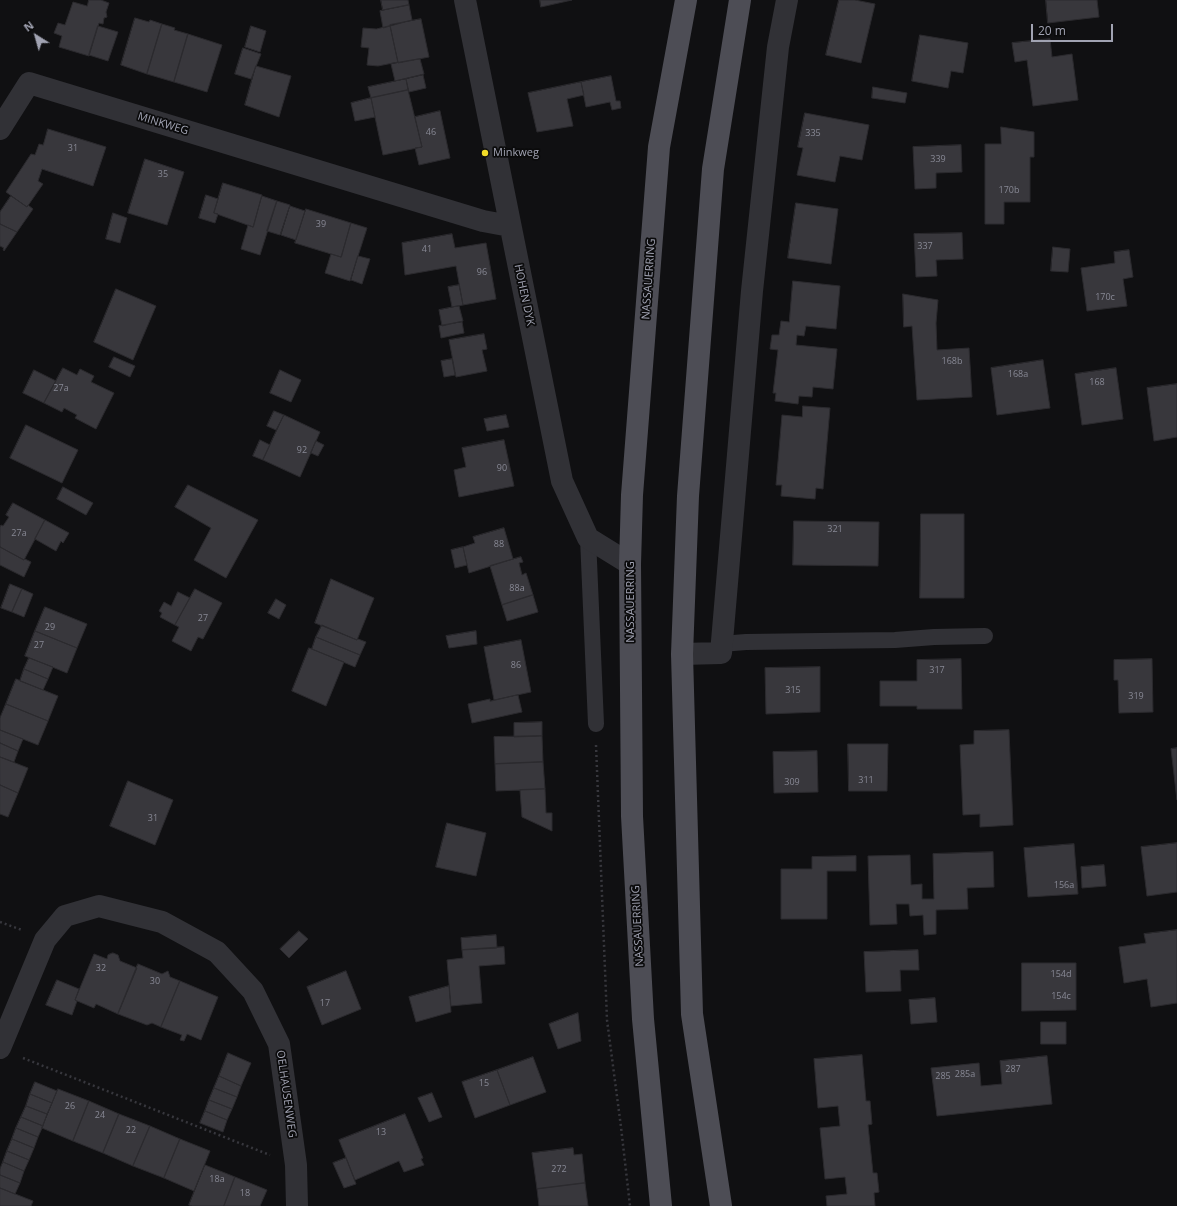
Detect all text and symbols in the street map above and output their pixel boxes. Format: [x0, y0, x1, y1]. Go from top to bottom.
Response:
north arrow [16, 16, 56, 56]
scale bar [1033, 16, 1115, 42]
text: N [20, 17, 37, 35]
text: 20 m [1038, 22, 1066, 39]
street label: MINKWEG [136, 110, 190, 138]
house number: 46 [426, 127, 436, 137]
house number: 335 [805, 128, 821, 138]
house number: 31 [68, 143, 78, 153]
place label: Minkweg [493, 146, 539, 160]
marker: Minkweg [480, 148, 490, 158]
house number: 339 [930, 154, 946, 164]
house number: 35 [158, 169, 168, 179]
house number: 170b [999, 185, 1019, 195]
house number: 39 [316, 219, 326, 229]
street label: NASSAUERRING [640, 238, 658, 320]
house number: 337 [917, 241, 933, 251]
house number: 41 [422, 244, 432, 254]
street label: HOHEN DYK [511, 263, 537, 327]
house number: 96 [477, 267, 487, 277]
house number: 170c [1095, 292, 1115, 302]
house number: 168b [942, 356, 962, 366]
house number: 168a [1008, 369, 1028, 379]
house number: 168 [1089, 377, 1105, 387]
house number: 27a [53, 383, 69, 393]
house number: 92 [297, 445, 307, 455]
house number: 90 [497, 463, 507, 473]
house number: 321 [827, 524, 843, 534]
house number: 27a [11, 528, 27, 538]
house number: 88 [494, 539, 504, 549]
street label: NASSAUERRING [624, 561, 638, 643]
house number: 88a [509, 583, 525, 593]
house number: 27 [198, 613, 208, 623]
house number: 29 [45, 622, 55, 632]
house number: 27 [34, 640, 44, 650]
house number: 86 [511, 660, 521, 670]
house number: 317 [929, 665, 945, 675]
house number: 315 [785, 685, 801, 695]
house number: 319 [1128, 691, 1144, 701]
house number: 311 [858, 775, 874, 785]
house number: 309 [784, 777, 800, 787]
house number: 31 [148, 813, 158, 823]
house number: 156a [1054, 880, 1074, 890]
street label: NASSAUERRING [629, 885, 647, 967]
house number: 32 [96, 963, 106, 973]
house number: 154d [1051, 969, 1071, 979]
house number: 30 [150, 976, 160, 986]
house number: 154c [1051, 991, 1071, 1001]
house number: 17 [320, 998, 330, 1008]
street label: OELHAUSENWEG [273, 1049, 299, 1139]
house number: 287 [1005, 1064, 1021, 1074]
house number: 285a [955, 1069, 975, 1079]
house number: 285 [935, 1071, 951, 1081]
house number: 15 [479, 1078, 489, 1088]
house number: 26 [65, 1101, 75, 1111]
house number: 24 [95, 1110, 105, 1120]
house number: 22 [126, 1125, 136, 1135]
house number: 13 [376, 1127, 386, 1137]
house number: 272 [551, 1164, 567, 1174]
house number: 18a [209, 1174, 225, 1184]
house number: 18 [240, 1188, 250, 1198]

